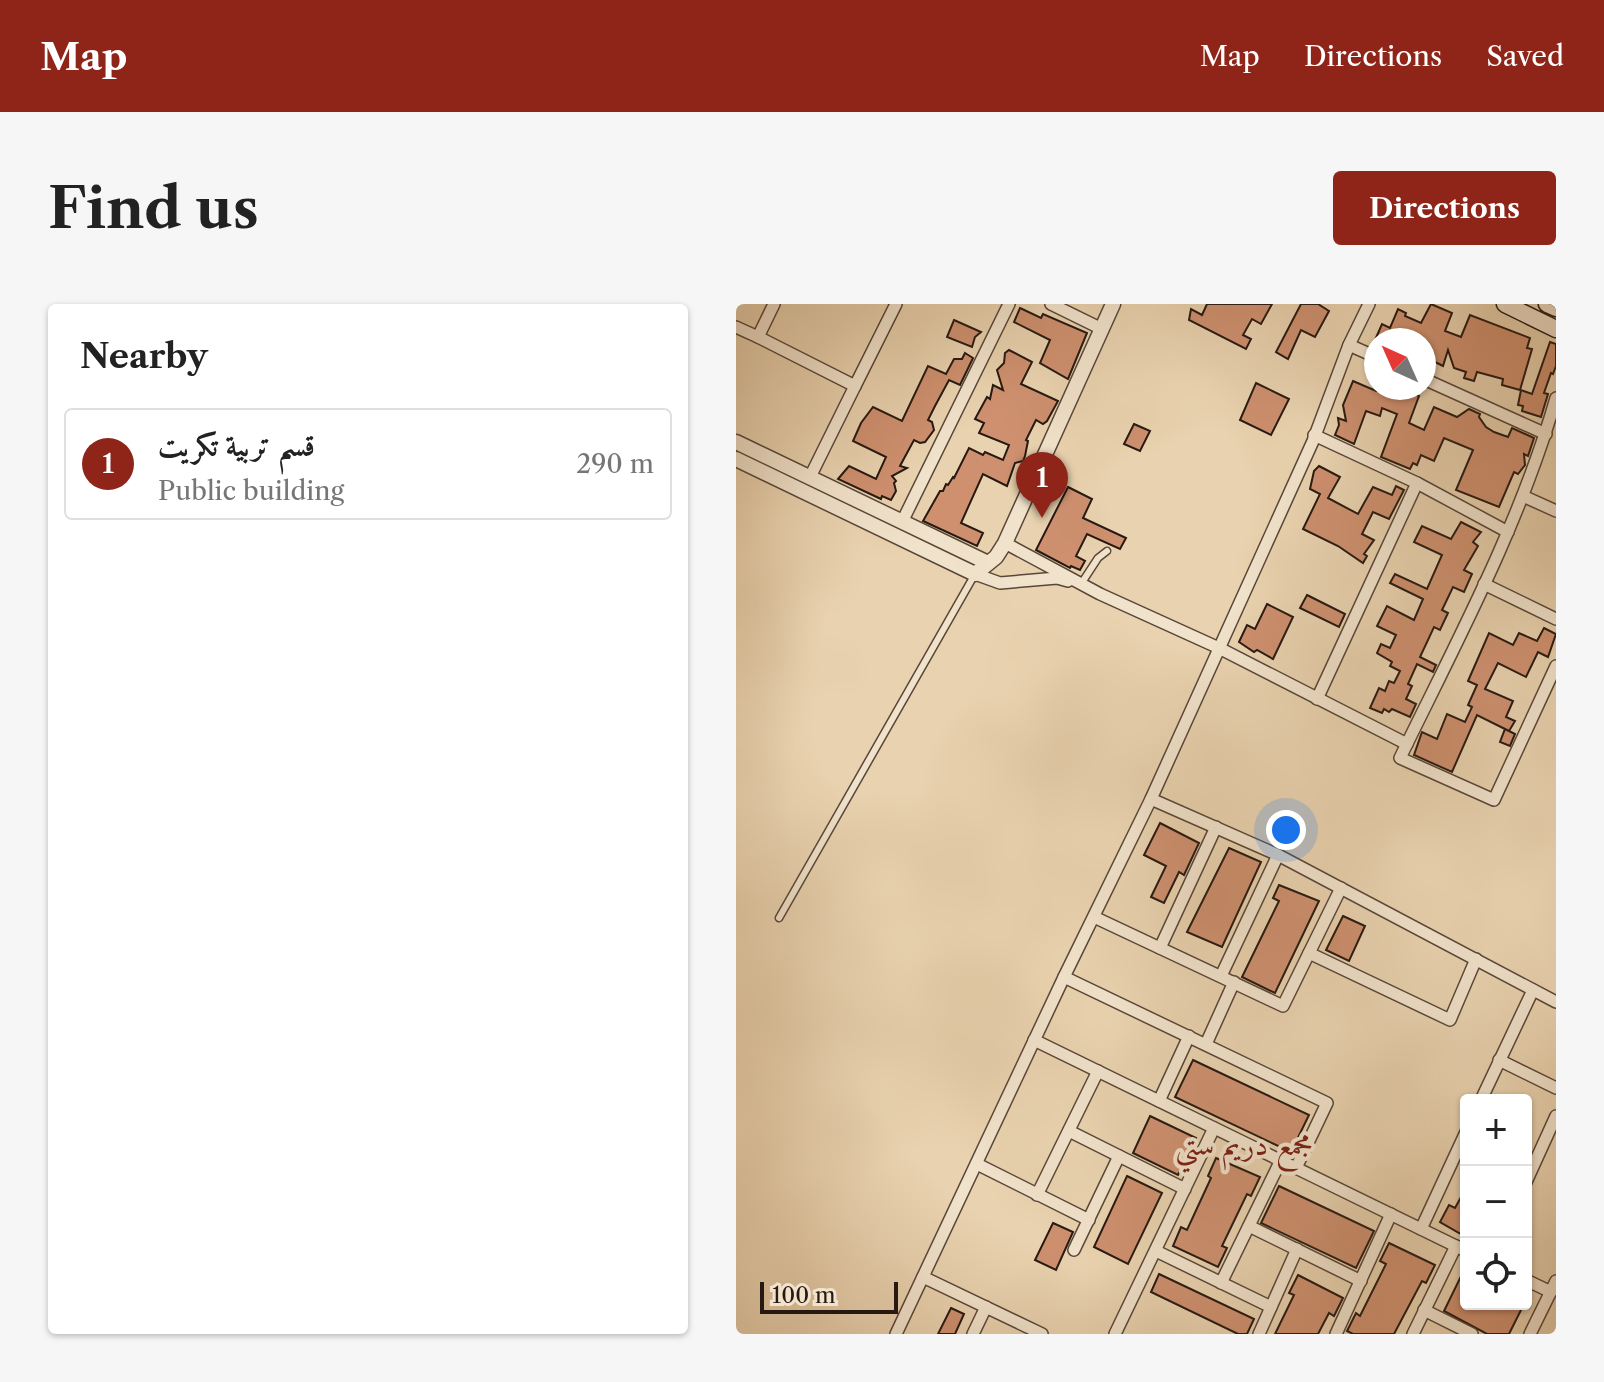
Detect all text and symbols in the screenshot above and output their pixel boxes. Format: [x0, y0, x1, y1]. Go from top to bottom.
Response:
text: Map [40, 33, 128, 80]
text: Map [1200, 39, 1260, 73]
text: Directions [1304, 39, 1442, 73]
text: Saved [1486, 39, 1564, 73]
button: Directions [1333, 171, 1556, 245]
text: Find us [48, 174, 259, 243]
north arrow [1364, 328, 1436, 400]
text: Nearby [80, 335, 208, 377]
text: قسم تربية تكريت [158, 427, 315, 464]
text: 1 [102, 448, 114, 480]
text: 290 m [576, 448, 654, 480]
pin: 1 [1016, 452, 1068, 518]
text: Public building [158, 475, 344, 507]
your location [1266, 810, 1306, 850]
map controls [1460, 1094, 1532, 1310]
button: + [1460, 1094, 1532, 1166]
district label: مجمع دريم ستي [1175, 1126, 1313, 1173]
button: − [1460, 1166, 1532, 1238]
button: locate [1460, 1238, 1532, 1310]
scale bar [760, 1278, 898, 1314]
text: 100 m [772, 1282, 835, 1309]

